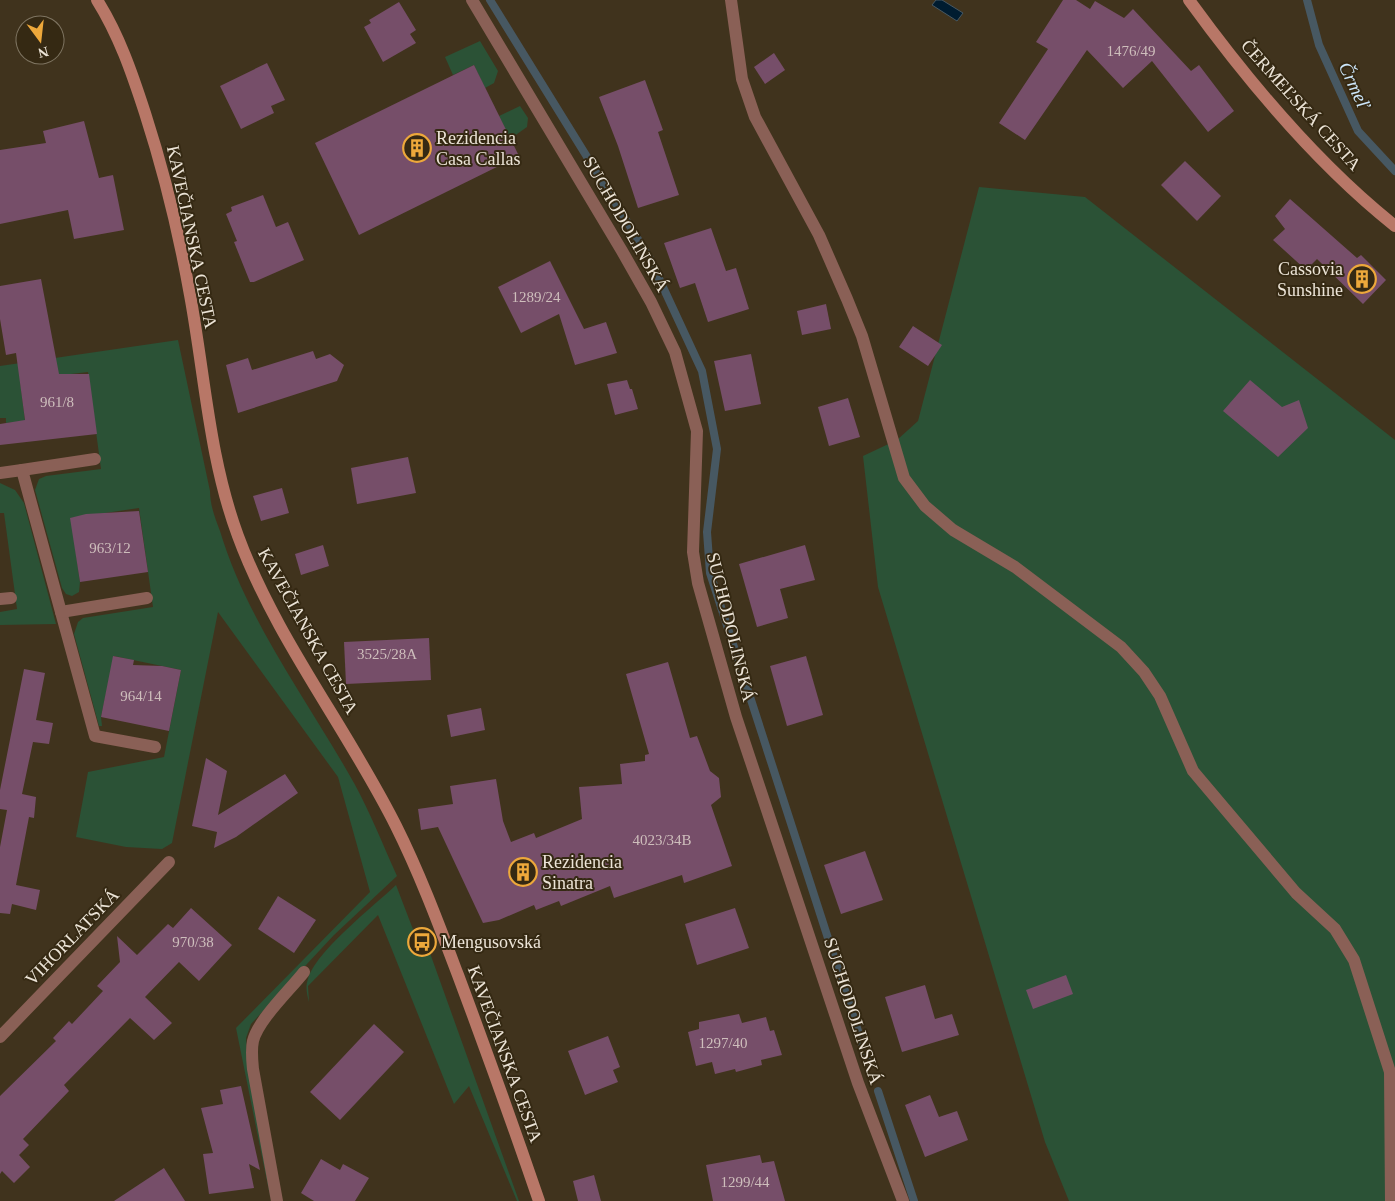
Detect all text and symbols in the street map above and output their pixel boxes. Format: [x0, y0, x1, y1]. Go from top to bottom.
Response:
north arrow [15, 15, 65, 65]
street label: ČERMEĽSKÁ CESTA [1237, 35, 1366, 175]
house number: 1476/49 [1106, 43, 1156, 59]
text: N [36, 44, 50, 61]
water label: Črmeľ [1335, 59, 1375, 114]
place label: Rezidencia Casa Callas [436, 128, 520, 169]
building icon: Rezidencia Casa Callas [402, 133, 432, 163]
street label: KAVEČIANSKA CESTA [163, 143, 222, 330]
street label: SUCHODOLINSKÁ [579, 152, 674, 295]
place label: Cassovia Sunshine [1277, 259, 1343, 300]
building icon: Cassovia Sunshine [1347, 264, 1377, 294]
house number: 1289/24 [511, 289, 561, 305]
house number: 961/8 [40, 394, 74, 410]
house number: 963/12 [89, 540, 131, 556]
street label: KAVEČIANSKA CESTA [254, 544, 363, 718]
street label: SUCHODOLINSKÁ [703, 550, 760, 704]
house number: 3525/28A [357, 646, 417, 662]
house number: 964/14 [120, 688, 162, 704]
house number: 4023/34B [632, 832, 692, 848]
place label: Rezidencia Sinatra [542, 852, 622, 893]
building icon: Rezidencia Sinatra [508, 857, 538, 887]
street label: VIHORLATSKÁ [20, 884, 123, 989]
bus stop icon: Mengusovská [407, 927, 437, 957]
place label: Mengusovská [441, 932, 541, 952]
house number: 970/38 [172, 934, 214, 950]
street label: SUCHODOLINSKÁ [820, 935, 887, 1087]
street label: KAVEČIANSKA CESTA [464, 962, 547, 1145]
house number: 1297/40 [698, 1035, 748, 1051]
house number: 1299/44 [720, 1174, 770, 1190]

